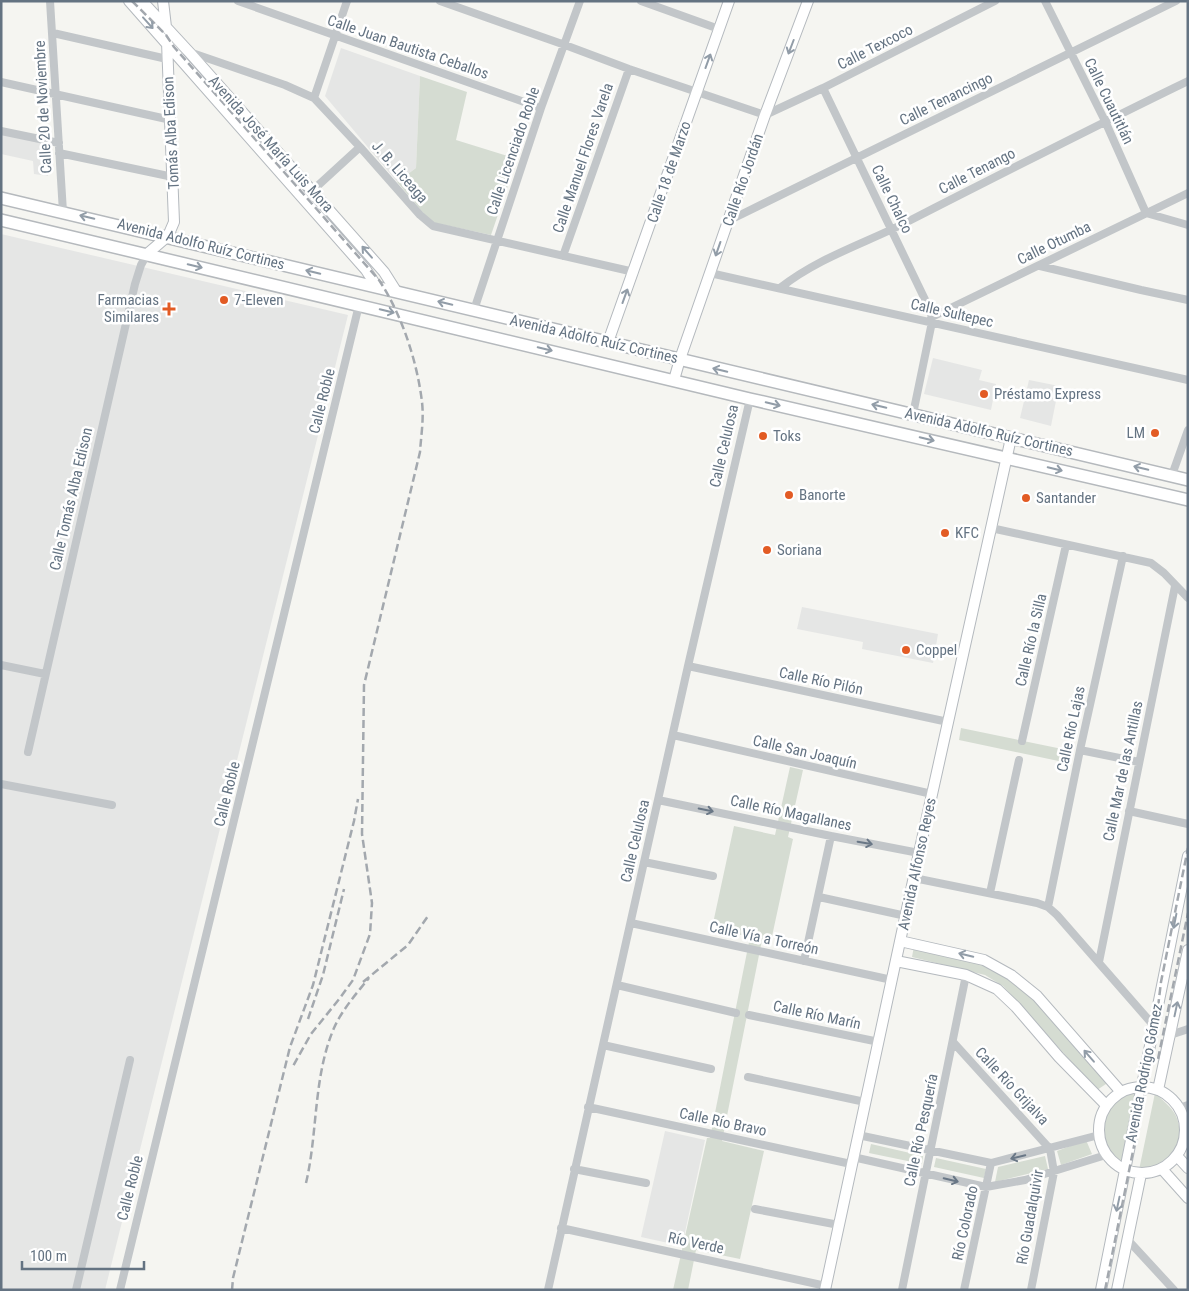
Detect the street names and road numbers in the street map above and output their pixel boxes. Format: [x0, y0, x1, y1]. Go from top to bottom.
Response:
street label: Calle Juan Bautista Ceballos [325, 11, 491, 83]
street label: Calle Texcoco [834, 20, 916, 74]
street label: Calle 20 de Noviembre [31, 40, 55, 174]
street label: Calle Cuautitlán [1080, 55, 1138, 147]
street label: Calle Tenancingo [897, 69, 995, 129]
street label: Avenida José María Luis Mora [205, 72, 337, 216]
street label: Tomás Alba Edison [159, 76, 183, 190]
street label: Calle Manuel Flores Varela [549, 81, 617, 235]
street label: Calle Licenciado Roble [483, 85, 543, 217]
street label: Calle 18 de Marzo [643, 119, 695, 225]
street label: Calle Río Jordán [719, 131, 767, 229]
street label: J. B. Liceaga [368, 137, 432, 207]
street label: Calle Tenango [936, 144, 1018, 198]
street label: Calle Chalco [868, 162, 916, 236]
street label: Avenida Adolfo Ruíz Cortines [115, 214, 287, 274]
street label: Calle Otumba [1014, 217, 1094, 269]
street label: Calle Sultepec [909, 295, 995, 331]
street label: Avenida Adolfo Ruíz Cortines [508, 311, 680, 367]
street label: Calle Roble [305, 367, 339, 435]
street label: Calle Celulosa [706, 403, 742, 489]
street label: Avenida Adolfo Ruíz Cortines [903, 404, 1075, 460]
street label: Calle Tomás Alba Edison [46, 426, 96, 572]
street label: Calle Río la Silla [1012, 592, 1050, 688]
street label: Calle Río Pilón [777, 663, 865, 699]
street label: Calle Río Lajas [1053, 684, 1089, 774]
street label: Calle Mar de las Antillas [1099, 699, 1147, 843]
street label: Calle San Joaquín [751, 731, 859, 773]
street label: Calle Roble [210, 760, 244, 828]
street label: Calle Río Magallanes [729, 791, 854, 835]
street label: Avenida Alfonso Reyes [894, 796, 940, 932]
street label: Calle Celulosa [617, 798, 653, 884]
street label: Calle Vía a Torreón [708, 918, 820, 958]
street label: Calle Río Marín [771, 997, 863, 1033]
street label: Avenida Rodrigo Gómez [1122, 1002, 1166, 1144]
street label: Calle Río Grijalva [971, 1043, 1053, 1129]
street label: Calle Río Pesquería [900, 1072, 942, 1188]
street label: Calle Río Bravo [678, 1104, 768, 1140]
street label: Calle Roble [113, 1154, 147, 1222]
street label: Río Guadalquivir [1013, 1168, 1047, 1266]
street label: Río Colorado [948, 1184, 982, 1262]
street label: Río Verde [667, 1228, 725, 1258]

